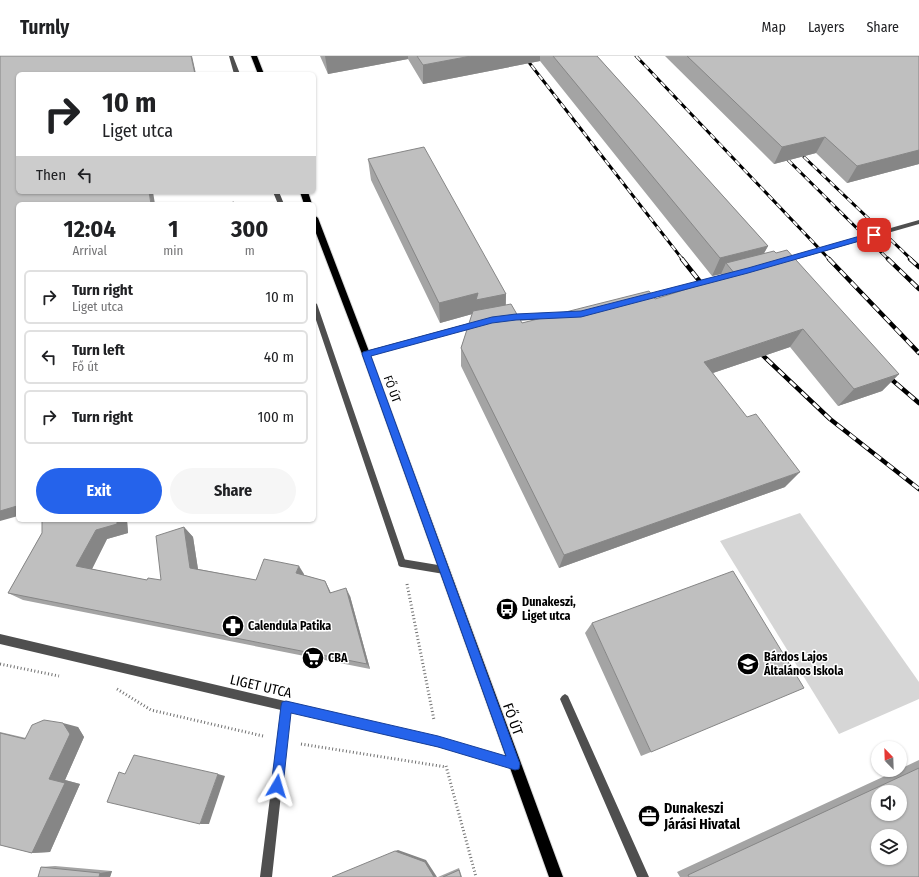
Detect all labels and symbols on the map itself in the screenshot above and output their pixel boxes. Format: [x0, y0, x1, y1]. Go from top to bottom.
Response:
pin [857, 218, 891, 252]
street label: FŐ ÚT [381, 373, 405, 405]
place label: Dunakeszi, Liget utca [522, 595, 576, 623]
bus stop icon: Dunakeszi, Liget utca [494, 596, 520, 622]
pharmacy icon: Calendula Patika [220, 613, 246, 639]
place label: Calendula Patika [248, 619, 331, 633]
supermarket icon: CBA [300, 645, 326, 671]
place label: Bárdos Lajos Általános Iskola [763, 650, 843, 678]
place label: CBA [328, 651, 348, 665]
school or university icon: Bárdos Lajos Általános Iskola [735, 651, 761, 677]
street label: LIGET UTCA [228, 671, 294, 702]
street label: FŐ ÚT [499, 701, 527, 738]
north arrow [871, 741, 907, 777]
position arrow [256, 765, 298, 807]
place label: Dunakeszi Járási Hivatal [663, 800, 740, 833]
office icon: Dunakeszi Járási Hivatal [636, 803, 662, 829]

